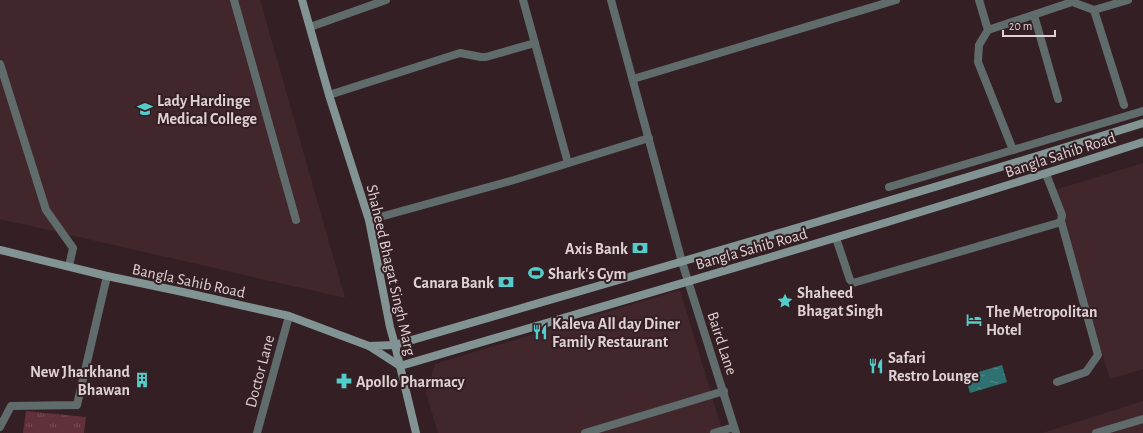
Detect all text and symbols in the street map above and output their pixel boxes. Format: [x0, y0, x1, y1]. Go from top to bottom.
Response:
scale bar [1003, 12, 1055, 38]
text: 20 m [1009, 20, 1032, 32]
place label: Lady Hardinge Medical College [157, 93, 258, 127]
school or university icon: Lady Hardinge Medical College [136, 100, 154, 118]
street label: Bangla Sahib Road [1003, 130, 1118, 180]
street label: Shaheed Bhagat Singh Marg [364, 183, 419, 358]
street label: Bangla Sahib Road [694, 225, 809, 273]
bank icon: Axis Bank [631, 239, 649, 257]
place label: Axis Bank [565, 241, 628, 257]
street label: Bangla Sahib Road [131, 261, 247, 301]
sports icon: Shark's Gym [527, 264, 545, 282]
place label: Shark's Gym [548, 266, 626, 283]
bank icon: Canara Bank [497, 273, 515, 291]
place label: Canara Bank [413, 275, 494, 291]
place label: Shaheed Bhagat Singh [797, 285, 883, 319]
place icon: Shaheed Bhagat Singh [776, 292, 794, 310]
place label: The Metropolitan Hotel [986, 304, 1098, 338]
street label: Baird Lane [704, 310, 740, 377]
hotel icon: The Metropolitan Hotel [965, 311, 983, 329]
place label: Kaleva All day Diner Family Restaurant [552, 316, 680, 351]
restaurant icon: Kaleva All day Diner Family Restaurant [531, 323, 549, 341]
street label: Doctor Lane [243, 333, 277, 409]
place label: Safari Restro Lounge [888, 350, 979, 384]
restaurant icon: Safari Restro Lounge [867, 357, 885, 375]
place label: New Jharkhand Bhawan [30, 364, 131, 398]
building icon: New Jharkhand Bhawan [133, 371, 151, 389]
pharmacy icon: Apollo Pharmacy [335, 372, 353, 390]
place label: Apollo Pharmacy [356, 374, 466, 391]

